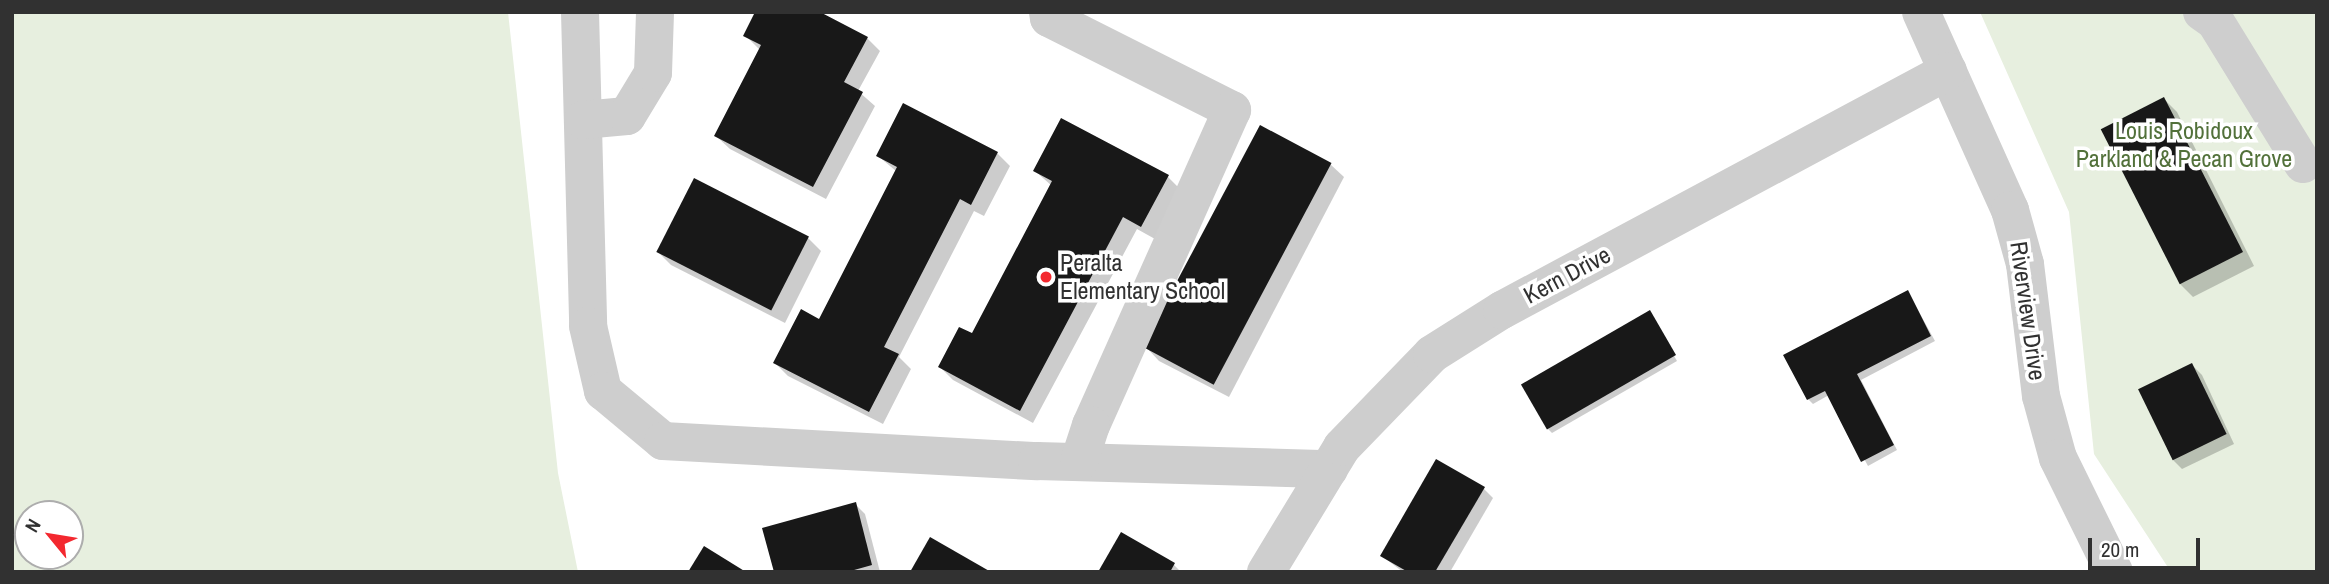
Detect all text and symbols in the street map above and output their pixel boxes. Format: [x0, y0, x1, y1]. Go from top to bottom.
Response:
park label: Louis Robidoux Parkland & Pecan Grove [2076, 117, 2292, 173]
street label: Kern Drive [1519, 240, 1615, 310]
street label: Riverview Drive [2004, 240, 2052, 382]
place label: Peralta Elementary School [1060, 249, 1225, 305]
marker: Peralta Elementary School [1038, 269, 1054, 285]
north arrow [14, 500, 84, 570]
text: N [18, 514, 47, 537]
scale bar [2091, 524, 2203, 568]
text: 20 m [2101, 535, 2139, 564]

